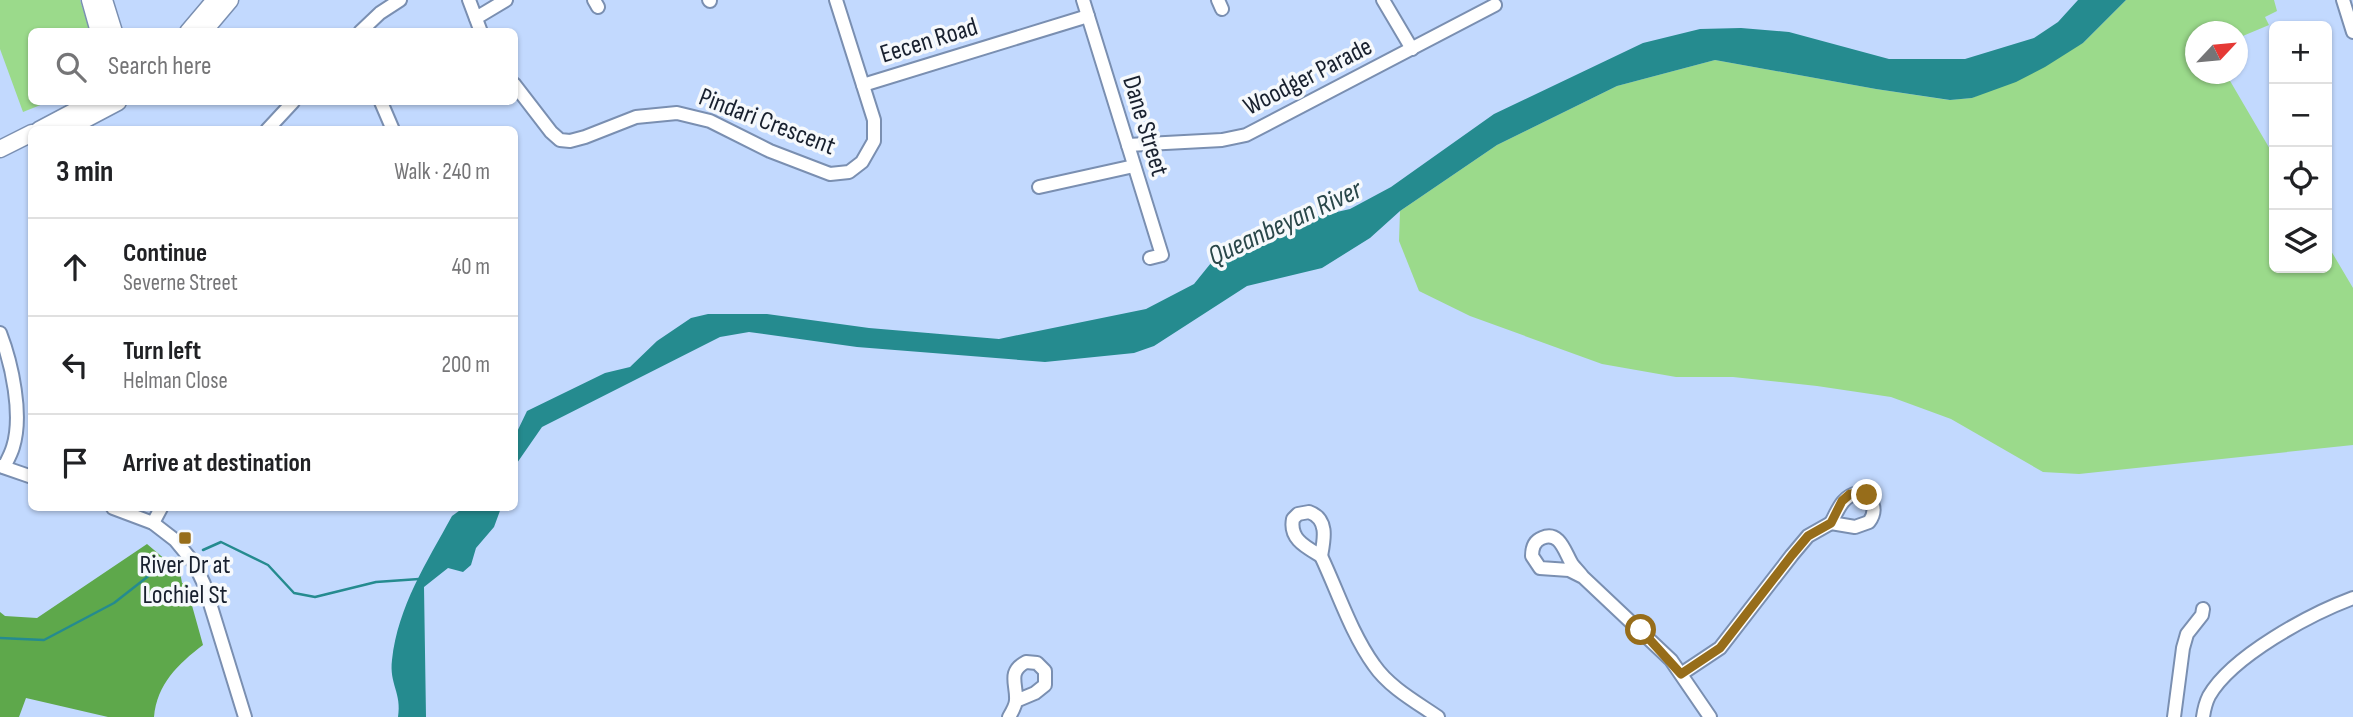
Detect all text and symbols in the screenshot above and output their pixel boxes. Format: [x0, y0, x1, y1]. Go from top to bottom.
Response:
street label: Eecen Road [876, 12, 982, 70]
north arrow [2185, 21, 2248, 84]
map controls [2269, 21, 2332, 273]
button: + [2269, 21, 2332, 84]
search box [28, 28, 518, 105]
street label: Woodger Parade [1238, 31, 1378, 123]
icon: search [52, 48, 90, 86]
text: Search here [108, 51, 211, 82]
street label: Dane Street [1115, 72, 1175, 180]
street label: Pindari Crescent [694, 82, 840, 162]
button: − [2269, 84, 2332, 147]
button: locate [2269, 147, 2332, 210]
text: 3 min [56, 154, 113, 190]
text: Walk · 240 m [394, 158, 490, 186]
water label: Queanbeyan River [1203, 173, 1368, 273]
button: layers [2269, 210, 2332, 273]
text: Continue [123, 238, 207, 269]
icon: ahead [56, 248, 94, 286]
text: 40 m [452, 253, 490, 281]
text: Severne Street [123, 269, 238, 297]
text: Turn left [123, 336, 201, 367]
icon: left [56, 346, 94, 384]
text: 200 m [442, 351, 490, 379]
text: Helman Close [123, 367, 228, 395]
icon: arrive [56, 444, 94, 482]
text: Arrive at destination [123, 448, 311, 479]
route end [1851, 479, 1882, 510]
marker: River Dr at Lochiel St [177, 530, 193, 546]
place label: River Dr at Lochiel St [139, 550, 231, 611]
route start [1625, 614, 1656, 645]

